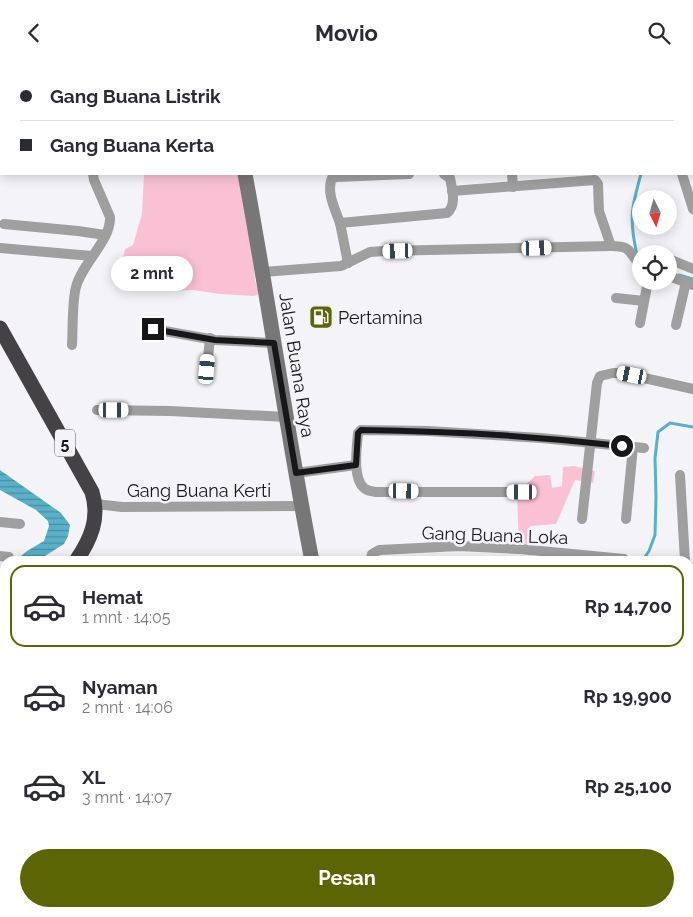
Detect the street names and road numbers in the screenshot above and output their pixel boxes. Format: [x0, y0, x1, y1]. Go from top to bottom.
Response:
street label: Jalan Buana Raya [275, 291, 319, 439]
road number: 5 [55, 429, 75, 457]
street label: Gang Buana Kerti [127, 480, 271, 501]
street label: Gang Buana Loka [421, 522, 569, 548]

